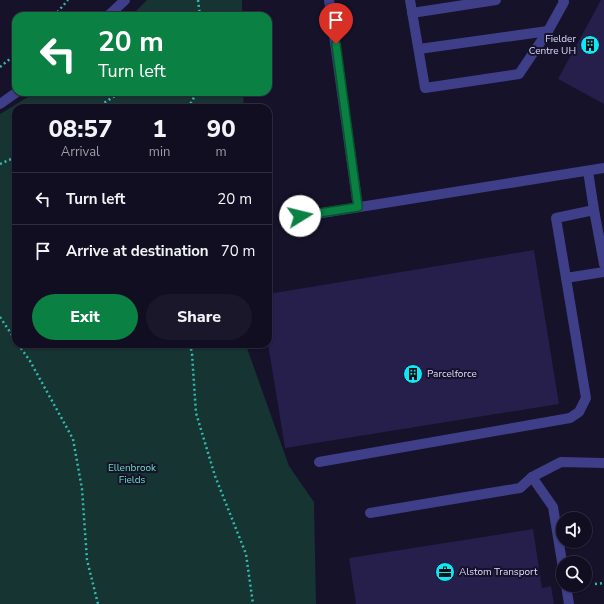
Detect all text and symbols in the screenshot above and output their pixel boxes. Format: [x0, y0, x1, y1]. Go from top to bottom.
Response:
pin [319, 3, 353, 44]
icon: arrive [325, 9, 347, 31]
text: 20 m [98, 23, 164, 61]
icon: left [32, 28, 84, 80]
place label: Fielder Centre UH [529, 32, 576, 58]
building icon: Fielder Centre UH [579, 34, 601, 56]
text: Turn left [98, 59, 166, 83]
text: 08:57 [48, 113, 112, 145]
text: 1 [152, 113, 167, 145]
text: 90 [207, 113, 236, 145]
text: Arrival [61, 143, 100, 161]
text: min [149, 143, 170, 161]
text: m [216, 143, 227, 161]
icon: left [32, 188, 54, 210]
text: Turn left [66, 189, 125, 209]
text: 20 m [217, 189, 252, 209]
position arrow [279, 195, 321, 237]
icon: arrive [32, 240, 54, 262]
text: Arrive at destination [66, 241, 209, 261]
text: 70 m [221, 241, 255, 261]
button: Exit [32, 294, 138, 340]
button: Share [146, 294, 252, 340]
building icon: Parcelforce [402, 363, 424, 385]
place label: Parcelforce [427, 367, 477, 381]
park label: Ellenbrook Fields [108, 461, 157, 487]
map controls [556, 512, 592, 592]
button: sound [556, 512, 592, 548]
button: search [556, 556, 592, 592]
office icon: Alstom Transport [434, 561, 456, 583]
place label: Alstom Transport [459, 565, 538, 579]

